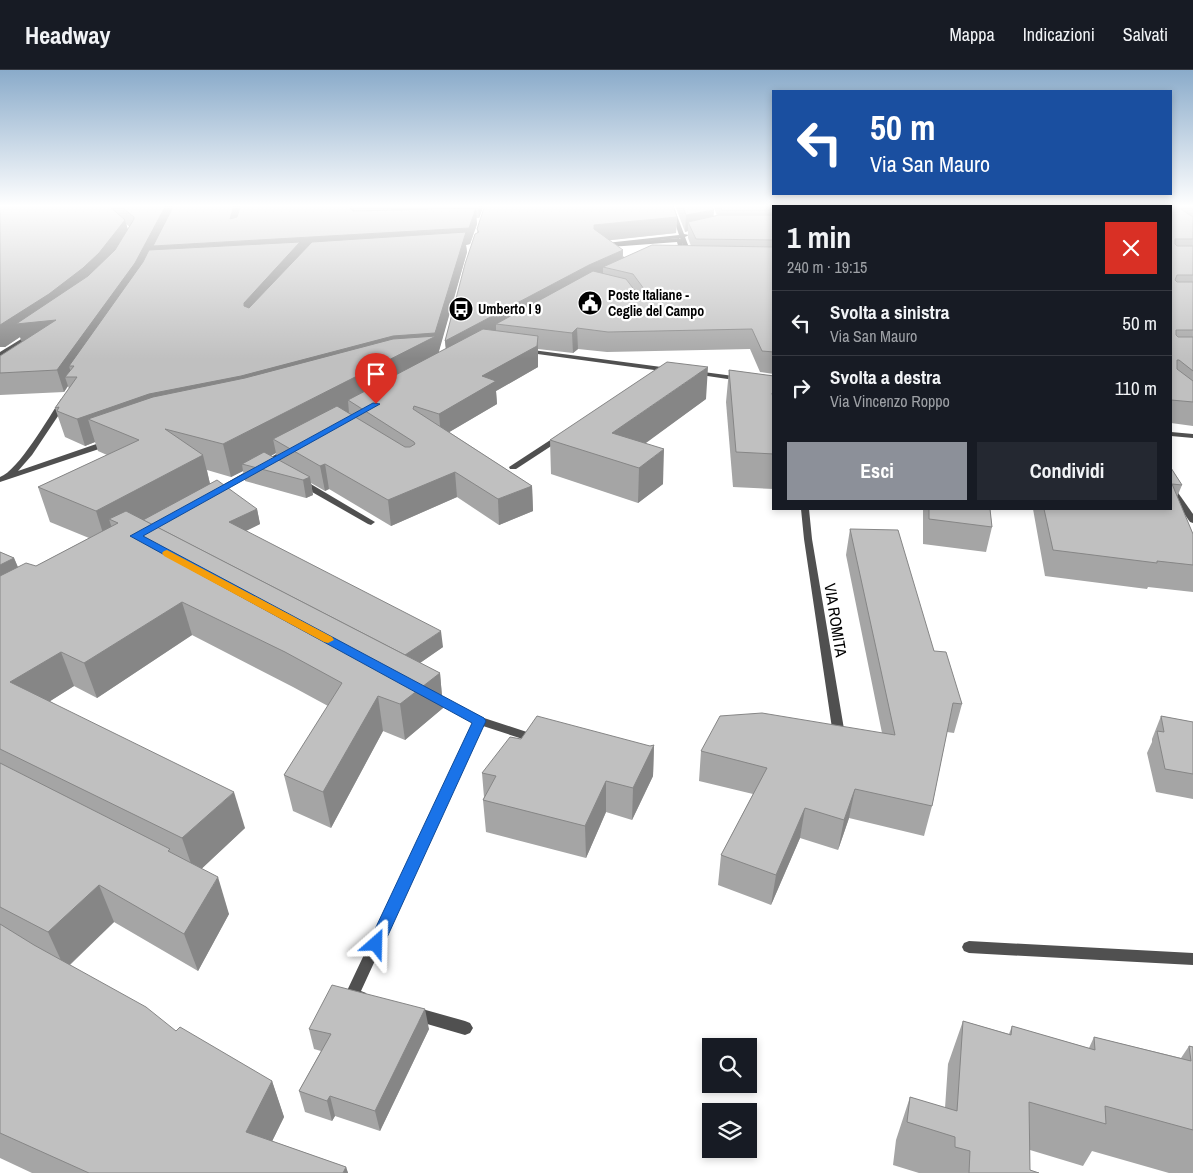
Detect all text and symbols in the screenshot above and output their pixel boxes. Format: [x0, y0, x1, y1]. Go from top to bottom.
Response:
text: Headway [25, 19, 110, 51]
text: Mappa [950, 22, 995, 47]
text: Indicazioni [1023, 22, 1095, 47]
text: Salvati [1123, 22, 1168, 47]
text: 50 m [870, 104, 935, 151]
icon: left [787, 110, 852, 175]
text: Via San Mauro [870, 149, 990, 179]
text: 1 min [787, 217, 851, 257]
button: close [1105, 222, 1157, 274]
text: 240 m · 19:15 [787, 256, 867, 278]
place label: Poste Italiane - Ceglie del Campo [608, 286, 704, 320]
public building icon: Poste Italiane - Ceglie del Campo [577, 290, 603, 316]
bus stop icon: Umberto I 9 [448, 296, 474, 322]
text: Svolta a sinistra [830, 299, 950, 325]
place label: Umberto I 9 [478, 300, 541, 318]
icon: left [787, 309, 815, 337]
text: 50 m [1122, 310, 1157, 336]
text: Via San Mauro [830, 325, 917, 347]
pin [355, 353, 397, 404]
icon: arrive [362, 360, 390, 388]
text: Svolta a destra [830, 364, 941, 390]
icon: right [787, 374, 815, 402]
text: 110 m [1115, 375, 1157, 401]
text: Via Vincenzo Roppo [830, 390, 950, 412]
button: Esci [787, 442, 967, 500]
button: Condividi [977, 442, 1157, 500]
street label: VIA ROMITA [819, 582, 853, 659]
position arrow [349, 917, 401, 969]
map controls [702, 1038, 757, 1158]
button: search [702, 1038, 757, 1093]
button: layers [702, 1103, 757, 1158]

